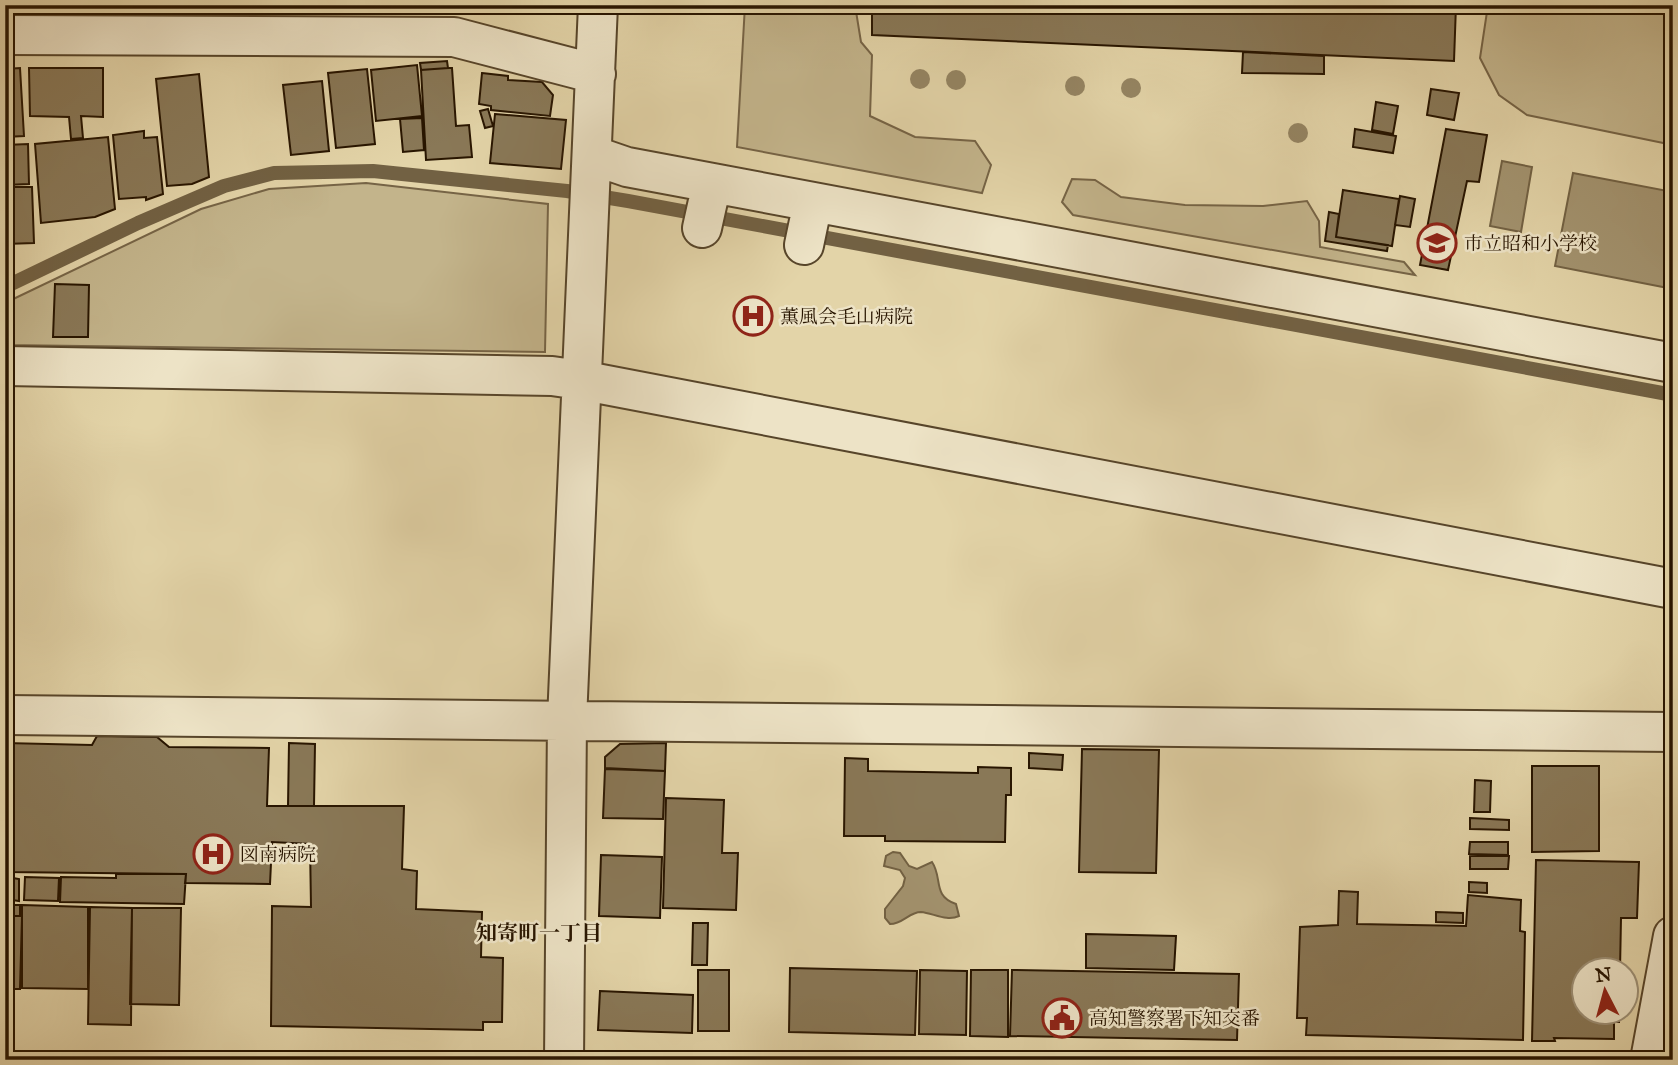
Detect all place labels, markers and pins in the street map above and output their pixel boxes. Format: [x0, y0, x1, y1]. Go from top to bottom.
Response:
school or university icon: 市立昭和小学校 [1416, 222, 1458, 264]
place label: 市立昭和小学校 [1464, 232, 1597, 255]
hospital icon: 薫風会毛山病院 [732, 295, 774, 337]
place label: 薫風会毛山病院 [780, 305, 913, 328]
hospital icon: 図南病院 [192, 833, 234, 875]
place label: 図南病院 [240, 843, 316, 866]
public building icon: 高知警察署下知交番 [1041, 997, 1083, 1039]
place label: 高知警察署下知交番 [1089, 1007, 1260, 1030]

